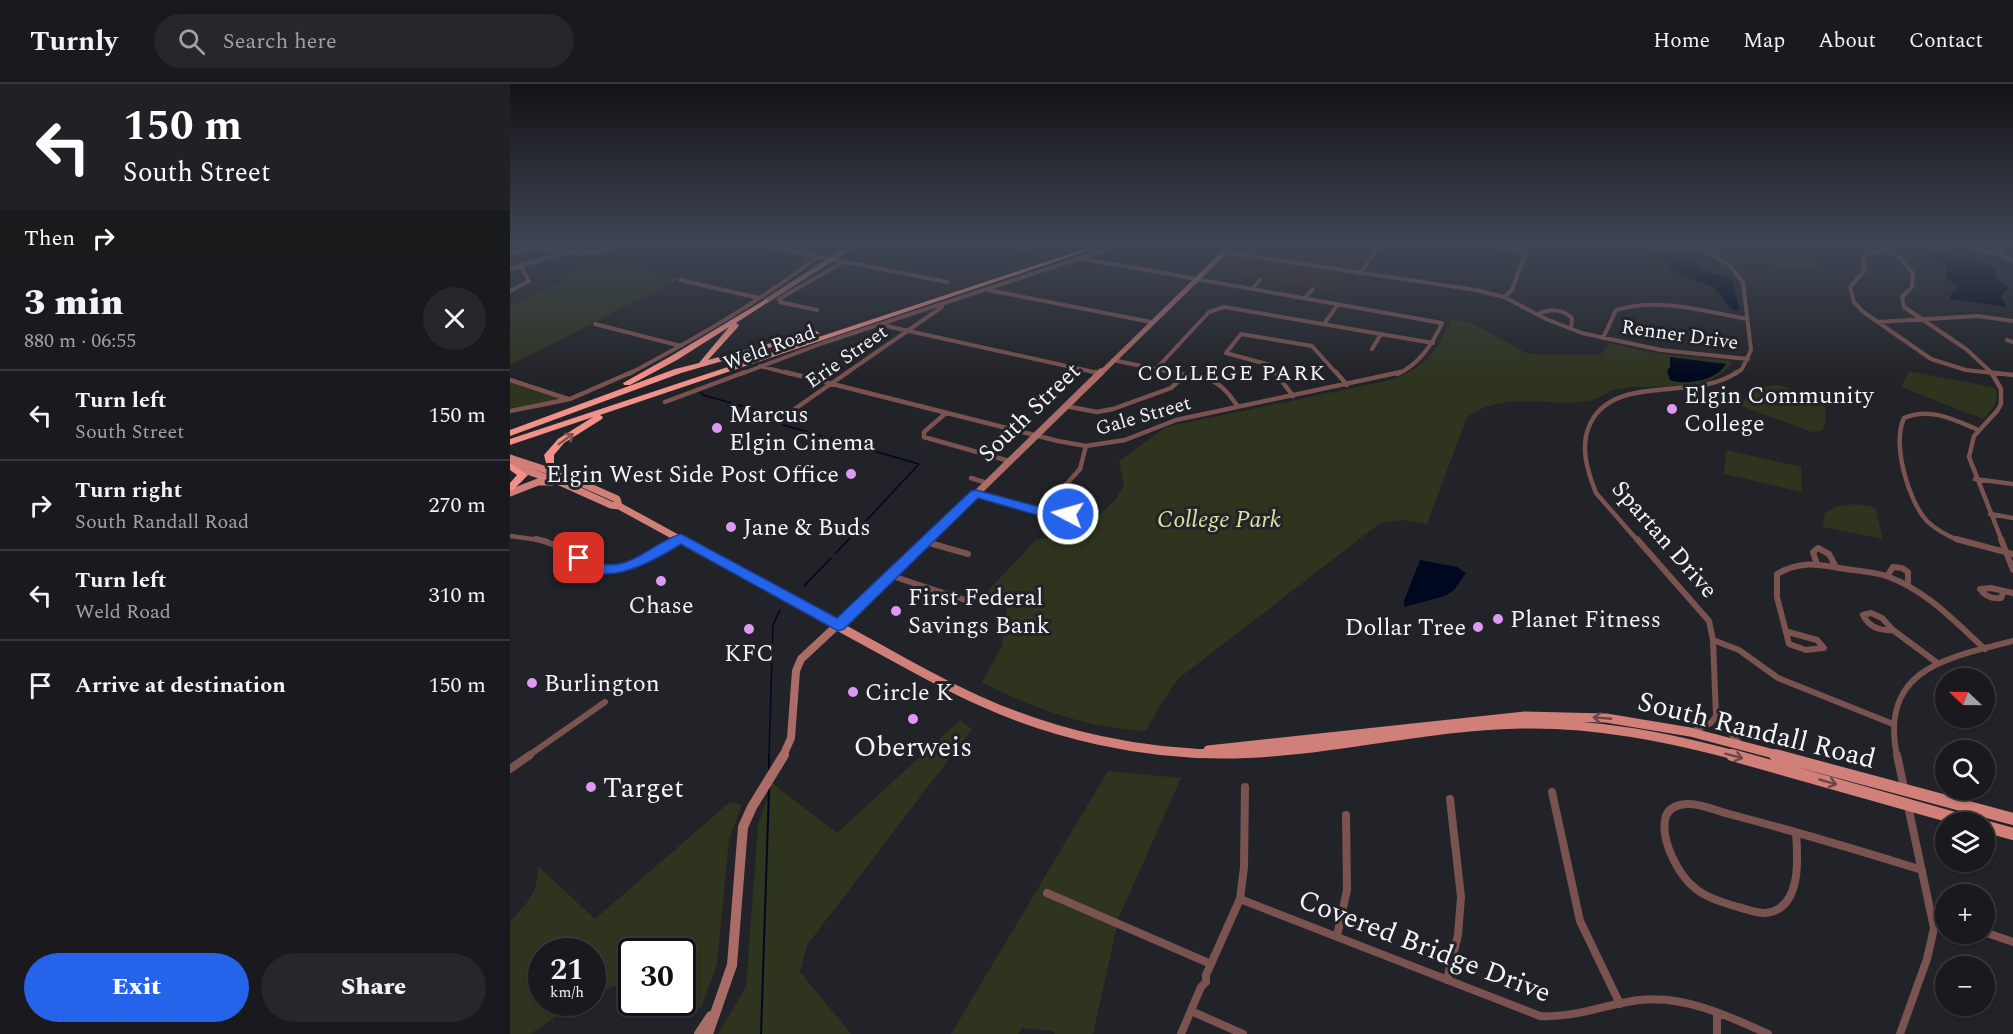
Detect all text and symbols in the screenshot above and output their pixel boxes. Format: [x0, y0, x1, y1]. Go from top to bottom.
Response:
search box [154, 14, 574, 68]
text: Turnly [30, 20, 118, 63]
icon: search [175, 25, 208, 58]
text: Search here [223, 25, 337, 58]
text: Home [1653, 25, 1710, 57]
text: Map [1743, 25, 1785, 57]
text: About [1818, 25, 1876, 57]
text: Contact [1909, 25, 1983, 57]
text: 150 m [123, 95, 242, 158]
icon: left [24, 108, 102, 186]
text: South Street [123, 152, 270, 194]
text: Then [24, 222, 75, 255]
icon: right [87, 222, 120, 255]
text: 3 min [24, 276, 124, 331]
button: close [423, 287, 486, 350]
street label: Renner Drive [1619, 312, 1740, 358]
street label: Weld Road [719, 317, 820, 378]
street label: Erie Street [799, 317, 894, 396]
text: 880 m · 06:55 [24, 326, 136, 356]
street label: South Street [970, 354, 1089, 471]
district label: COLLEGE PARK [1137, 357, 1327, 390]
place label: Elgin Community College [1684, 378, 1875, 442]
text: Turn left [75, 384, 167, 417]
street label: Gale Street [1092, 388, 1195, 444]
place label: Marcus Elgin Cinema [729, 397, 875, 461]
icon: left [24, 399, 57, 432]
text: 150 m [429, 399, 486, 432]
marker: Elgin Community College [1665, 402, 1679, 416]
text: South Street [75, 417, 184, 447]
marker: Marcus Elgin Cinema [710, 421, 724, 435]
one-way arrow [558, 433, 574, 445]
place label: Elgin West Side Post Office [546, 457, 839, 493]
marker: Elgin West Side Post Office [844, 467, 858, 481]
street label: Spartan Drive [1603, 472, 1726, 607]
text: Turn right [75, 474, 182, 507]
position arrow [1036, 482, 1100, 546]
icon: right [24, 489, 57, 522]
text: 270 m [429, 489, 486, 522]
park label: College Park [1157, 502, 1281, 538]
text: South Randall Road [75, 507, 249, 537]
place label: Jane & Buds [743, 510, 871, 546]
marker: Jane & Buds [724, 520, 738, 534]
pin [553, 532, 604, 583]
icon: arrive [562, 541, 595, 574]
text: Turn left [75, 564, 167, 597]
marker: Chase [654, 574, 668, 588]
icon: left [24, 579, 57, 612]
text: 310 m [429, 579, 486, 612]
place label: First Federal Savings Bank [908, 580, 1050, 644]
place label: Chase [629, 588, 694, 624]
text: Weld Road [75, 597, 171, 627]
place label: Planet Fitness [1510, 602, 1661, 638]
marker: First Federal Savings Bank [889, 604, 903, 618]
place label: Dollar Tree [1345, 610, 1466, 646]
marker: Planet Fitness [1491, 612, 1505, 626]
marker: Dollar Tree [1471, 620, 1485, 634]
marker: KFC [742, 622, 756, 636]
place label: KFC [724, 636, 774, 672]
place label: Burlington [544, 666, 660, 702]
north arrow [1935, 668, 1995, 728]
map controls [1935, 668, 1995, 1016]
icon: arrive [24, 669, 57, 702]
text: Arrive at destination [75, 669, 286, 702]
text: 150 m [429, 669, 486, 702]
place label: Circle K [865, 675, 953, 711]
marker: Burlington [525, 676, 539, 690]
street label: South Randall Road [1633, 680, 1880, 781]
marker: Circle K [846, 685, 860, 699]
marker: Oberweis [906, 712, 920, 726]
one-way arrow [1592, 712, 1612, 723]
place label: Oberweis [854, 726, 972, 769]
button: search [1935, 740, 1995, 800]
one-way arrow [1724, 750, 1743, 762]
place label: Target [603, 767, 684, 810]
one-way arrow [1818, 777, 1837, 788]
marker: Target [584, 780, 598, 794]
button: layers [1935, 812, 1995, 872]
street label: Covered Bridge Drive [1292, 878, 1557, 1014]
button: + [1935, 884, 1995, 944]
speed limit sign: 30 [618, 938, 696, 1016]
text: 21 [550, 947, 584, 993]
button: Exit [24, 953, 249, 1022]
button: Share [261, 953, 486, 1022]
button: − [1935, 956, 1995, 1016]
text: km/h [550, 981, 584, 1004]

